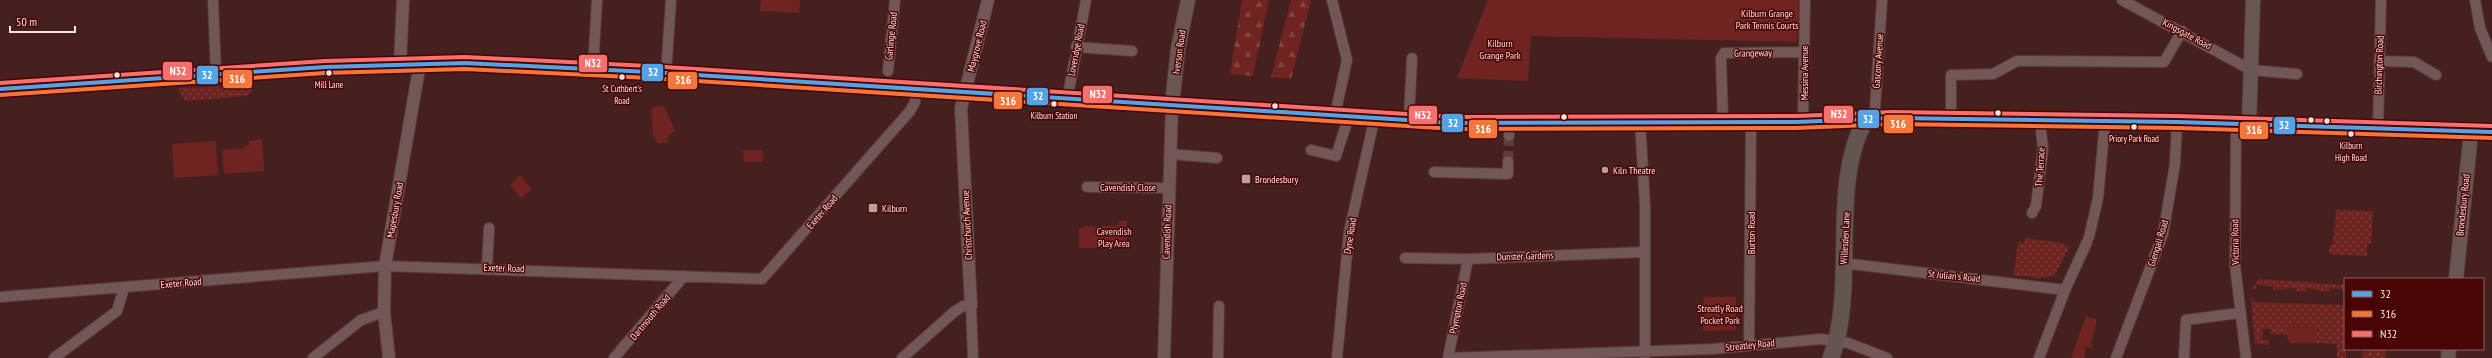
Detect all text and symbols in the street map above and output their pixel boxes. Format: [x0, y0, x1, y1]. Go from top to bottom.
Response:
park label: Kilburn Grange Park Tennis Courts [1736, 7, 1799, 32]
scale bar [10, 8, 75, 34]
street label: Garlinge Road [882, 11, 900, 61]
text: 50 m [16, 14, 37, 29]
street label: Kingsgate Road [2160, 16, 2214, 52]
street label: Maygrove Road [964, 19, 990, 73]
street label: Loveridge Road [1065, 23, 1087, 77]
street label: Iverson Road [1169, 29, 1189, 75]
street label: Gascony Avenue [1870, 33, 1886, 89]
street label: Birchington Road [2371, 35, 2387, 95]
park label: Kilburn Grange Park [1479, 37, 1521, 62]
street label: Grangeway [1734, 46, 1772, 60]
street label: Messina Avenue [1798, 46, 1811, 100]
line badge: N32 [578, 54, 608, 73]
text: N32 [585, 56, 601, 70]
line badge: N32 [162, 61, 193, 81]
line badge: 32 [641, 63, 664, 82]
text: N32 [170, 64, 186, 78]
line badge: 32 [196, 65, 219, 85]
text: 32 [648, 65, 658, 79]
text: 32 [202, 68, 212, 82]
marker: Mill Lane [324, 68, 334, 78]
line badge: 316 [222, 69, 253, 89]
unlabelled marker [112, 70, 122, 80]
line badge: 316 [667, 71, 698, 90]
text: 316 [229, 72, 245, 86]
marker: St Cuthbert's Road [617, 72, 627, 82]
text: 316 [675, 73, 691, 87]
place label: Mill Lane [315, 79, 344, 90]
place label: St Cuthbert's Road [602, 83, 642, 106]
line badge: N32 [1082, 85, 1113, 104]
line badge: 32 [1026, 87, 1049, 106]
text: N32 [1090, 87, 1106, 101]
text: 32 [1033, 89, 1043, 103]
line badge: 316 [993, 91, 1023, 110]
text: 316 [1000, 94, 1016, 108]
marker: Kilburn Station [1049, 99, 1059, 109]
unlabelled marker [1270, 101, 1280, 111]
line badge: N32 [1408, 105, 1438, 125]
line badge: N32 [1823, 105, 1854, 124]
text: N32 [1831, 107, 1847, 121]
text: N32 [1415, 108, 1431, 122]
unlabelled marker [1993, 108, 2003, 118]
line badge: 32 [1857, 109, 1880, 129]
place label: Kilburn Station [1031, 110, 1077, 121]
unlabelled marker [1559, 112, 1569, 122]
text: 32 [1863, 112, 1873, 126]
line badge: 32 [1441, 113, 1464, 133]
line badge: 316 [1883, 114, 1914, 134]
unlabelled marker [2306, 115, 2316, 125]
text: 32 [1448, 116, 1458, 130]
line badge: 32 [2273, 116, 2296, 135]
unlabelled marker [2322, 116, 2332, 126]
text: 316 [1890, 117, 1906, 131]
text: 32 [2279, 118, 2289, 132]
line badge: 316 [1468, 119, 1498, 139]
line badge: 316 [2239, 121, 2269, 140]
text: 316 [1475, 122, 1491, 136]
marker: Priory Park Road [2129, 122, 2139, 132]
text: 316 [2246, 123, 2262, 137]
marker: Kilburn High Road [2346, 129, 2356, 139]
place label: Priory Park Road [2109, 133, 2159, 144]
place label: Kilburn High Road [2335, 140, 2367, 163]
street label: The Terrace [2032, 147, 2048, 187]
place label: Kiln Theatre [1613, 164, 1655, 177]
marker: Kiln Theatre [1600, 165, 1610, 175]
marker: Brondesbury [1240, 173, 1252, 185]
place label: Brondesbury [1255, 173, 1298, 186]
street label: Brondesbury Road [2453, 173, 2473, 237]
street label: Mapesbury Road [384, 181, 406, 239]
street label: Cavendish Close [1100, 181, 1156, 194]
street label: Christchurch Avenue [959, 190, 975, 260]
street label: Exeter Road [804, 192, 840, 232]
marker: Kilburn [867, 202, 879, 214]
place label: Kilburn [882, 202, 907, 215]
street label: Cavendish Road [1160, 205, 1174, 259]
street label: Willesden Lane [1837, 211, 1853, 265]
street label: Burton Road [1745, 212, 1758, 254]
street label: Dyne Road [1341, 217, 1359, 255]
street label: Glengall Road [2145, 218, 2171, 268]
street label: Victoria Road [2228, 219, 2242, 266]
park label: Cavendish Play Area [1096, 225, 1132, 250]
street label: Dunster Gardens [1496, 248, 1554, 263]
street label: Exeter Road [483, 261, 525, 275]
street label: St Julian's Road [1927, 267, 1981, 285]
street label: Exeter Road [160, 275, 202, 291]
legend [2344, 278, 2484, 350]
street label: Plympton Road [1446, 281, 1470, 335]
text: 32 [2380, 286, 2391, 301]
street label: Dartmouth Road [627, 291, 673, 343]
park label: Streatly Road Pocket Park [1697, 302, 1743, 327]
text: 316 [2380, 306, 2396, 321]
text: N32 [2380, 326, 2397, 341]
street label: Streatley Road [1725, 336, 1775, 354]

